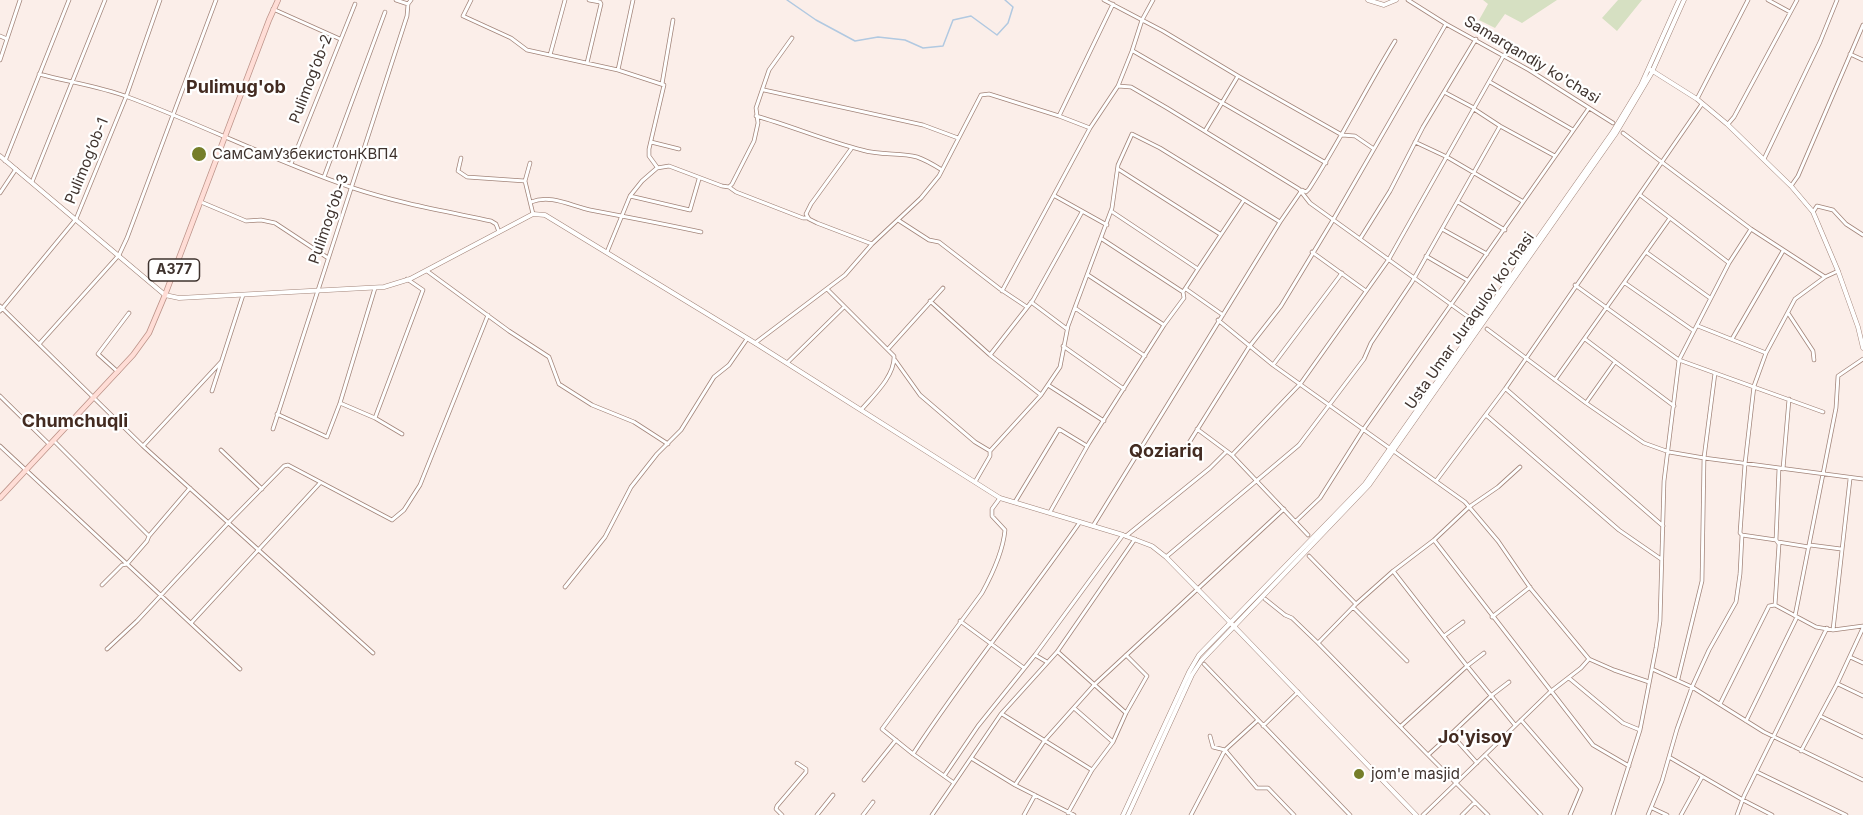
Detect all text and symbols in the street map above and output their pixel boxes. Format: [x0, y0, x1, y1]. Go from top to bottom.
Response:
street label: Samarqandiy ko'chasi [1461, 12, 1603, 108]
street label: Pulimog’ob-2 [286, 32, 336, 126]
district label: Pulimug'ob [186, 77, 286, 99]
street label: Pulimog’ob-1 [62, 115, 112, 207]
marker: СамСамУзбекистонКВП4 [190, 145, 208, 163]
place label: СамСамУзбекистонКВП4 [212, 145, 398, 163]
street label: Pulimog’ob-3 [305, 172, 353, 266]
street label: Usta Umar Juraqulov ko'chasi [1402, 229, 1538, 413]
road number: A377 [148, 259, 200, 281]
district label: Chumchuqli [22, 411, 128, 433]
district label: Qoziariq [1129, 441, 1203, 463]
district label: Jo'yisoy [1438, 727, 1512, 749]
place label: jom'e masjid [1371, 765, 1460, 783]
marker: jom'e masjid [1352, 767, 1366, 781]

